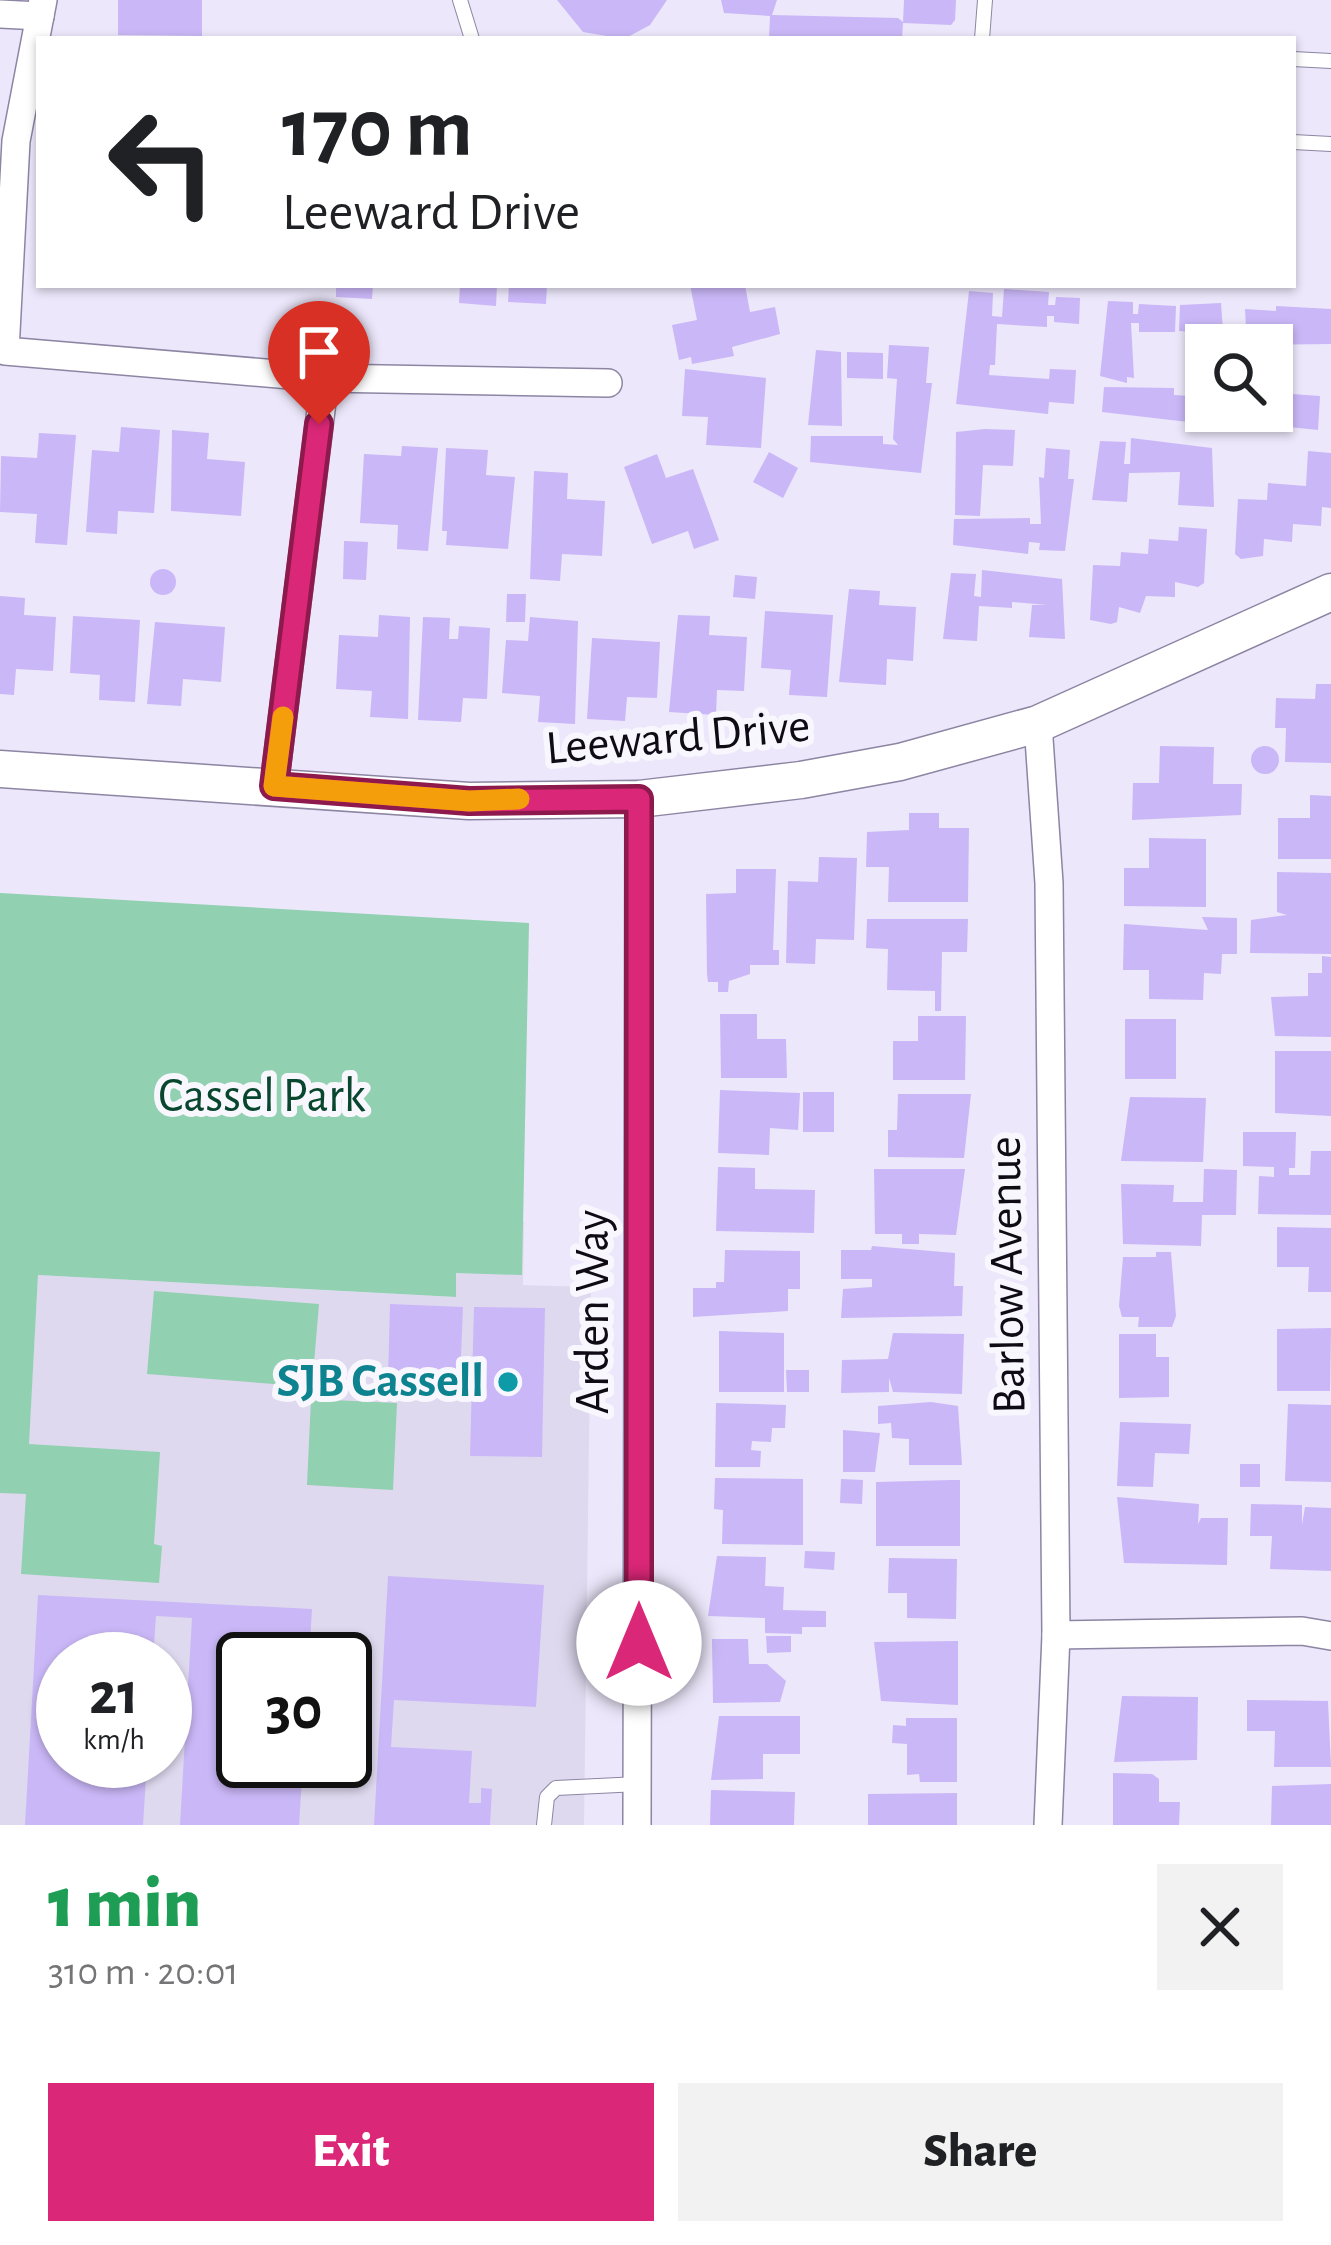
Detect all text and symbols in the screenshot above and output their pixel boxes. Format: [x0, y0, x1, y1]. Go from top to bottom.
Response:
icon: left [84, 84, 240, 240]
text: 170 m [282, 88, 473, 172]
text: Leeward Drive [282, 186, 580, 240]
pin [268, 301, 370, 424]
icon: arrive [286, 319, 352, 385]
map controls [1185, 324, 1293, 432]
button: search [1185, 324, 1293, 432]
street label: Leeward Drive [544, 703, 812, 773]
park label: Cassel Park [158, 1073, 366, 1121]
street label: Barlow Avenue [982, 1136, 1034, 1414]
street label: Arden Way [570, 1210, 618, 1414]
place label: SJB Cassell [276, 1358, 484, 1406]
marker: SJB Cassell [495, 1369, 521, 1395]
position arrow [576, 1580, 702, 1706]
speed limit sign: 30 [216, 1632, 372, 1788]
text: 21 [89, 1665, 139, 1725]
text: km/h [83, 1725, 145, 1755]
button: close [1157, 1864, 1283, 1990]
text: 1 min [48, 1868, 201, 1940]
text: 310 m · 20:01 [48, 1953, 239, 1992]
button: Exit [48, 2083, 654, 2221]
button: Share [678, 2083, 1283, 2221]

